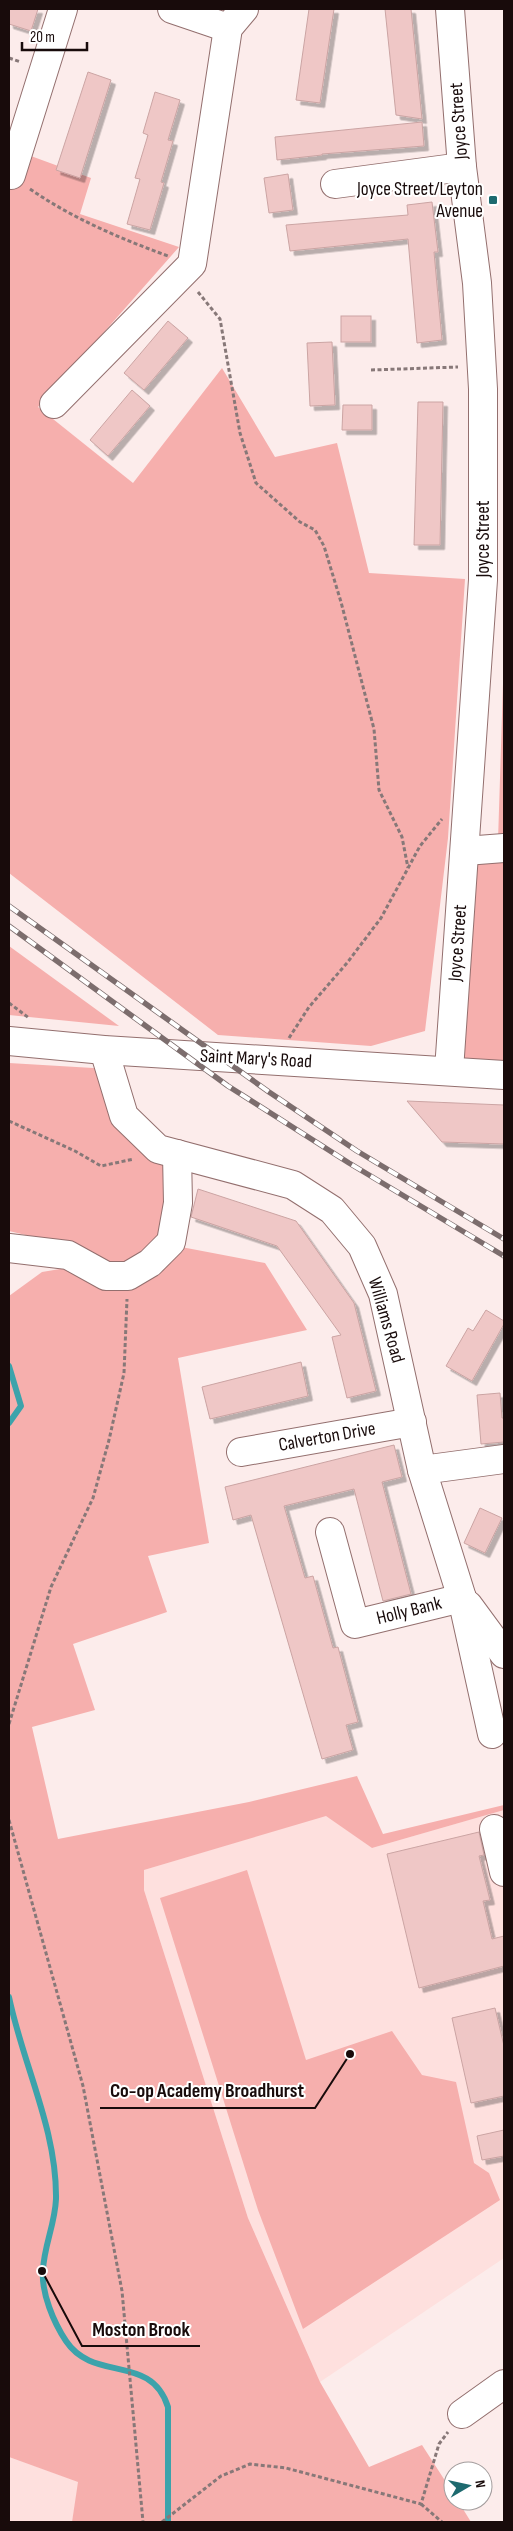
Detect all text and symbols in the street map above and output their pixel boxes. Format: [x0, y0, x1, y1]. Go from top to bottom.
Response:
scale bar [22, 20, 88, 52]
text: 20 m [30, 28, 55, 47]
street label: Joyce Street [445, 82, 473, 161]
place label: Joyce Street/Leyton Avenue [356, 178, 483, 223]
marker: Joyce Street/Leyton Avenue [487, 194, 499, 206]
street label: Joyce Street [472, 500, 495, 579]
street label: Joyce Street [444, 904, 472, 983]
street label: Saint Mary's Road [199, 1045, 313, 1073]
street label: Williams Road [363, 1275, 409, 1365]
street label: Calverton Drive [277, 1417, 377, 1457]
street label: Holly Bank [374, 1592, 445, 1630]
callout: Co-op Academy Broadhurst [100, 2073, 315, 2108]
text: Co-op Academy Broadhurst [110, 2079, 304, 2103]
callout: Moston Brook [82, 2311, 200, 2346]
text: Moston Brook [92, 2318, 190, 2342]
north arrow [443, 2461, 493, 2511]
text: N [471, 2479, 489, 2489]

